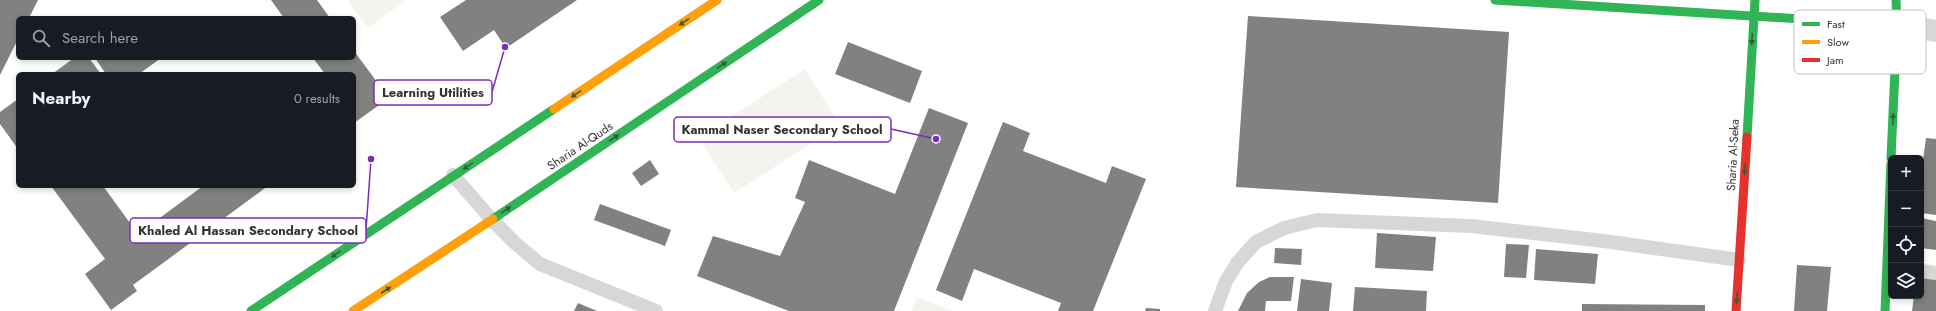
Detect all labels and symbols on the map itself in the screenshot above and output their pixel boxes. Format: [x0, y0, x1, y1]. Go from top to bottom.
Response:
legend [1794, 10, 1926, 74]
text: Fast [1827, 16, 1845, 32]
one-way arrow [678, 18, 690, 25]
one-way arrow [1749, 33, 1756, 45]
text: Slow [1827, 34, 1849, 50]
text: Jam [1825, 52, 1844, 68]
one-way arrow [717, 61, 727, 69]
callout: Learning Utilities [374, 80, 492, 105]
text: Learning Utilities [382, 83, 484, 102]
one-way arrow [571, 90, 581, 98]
one-way arrow [1890, 112, 1896, 125]
street label: Sharia Al-Quds [543, 117, 617, 175]
callout: Kammal Naser Secondary School [674, 117, 891, 142]
street label: Sharia Al-Seka [1722, 118, 1744, 192]
text: Kammal Naser Secondary School [681, 120, 883, 139]
one-way arrow [609, 134, 619, 142]
one-way arrow [462, 162, 473, 170]
one-way arrow [1741, 163, 1748, 175]
one-way arrow [501, 206, 511, 214]
callout: Khaled Al Hassan Secondary School [130, 218, 366, 243]
text: Khaled Al Hassan Secondary School [138, 221, 358, 240]
one-way arrow [331, 250, 342, 258]
one-way arrow [380, 286, 392, 293]
one-way arrow [1733, 292, 1740, 304]

